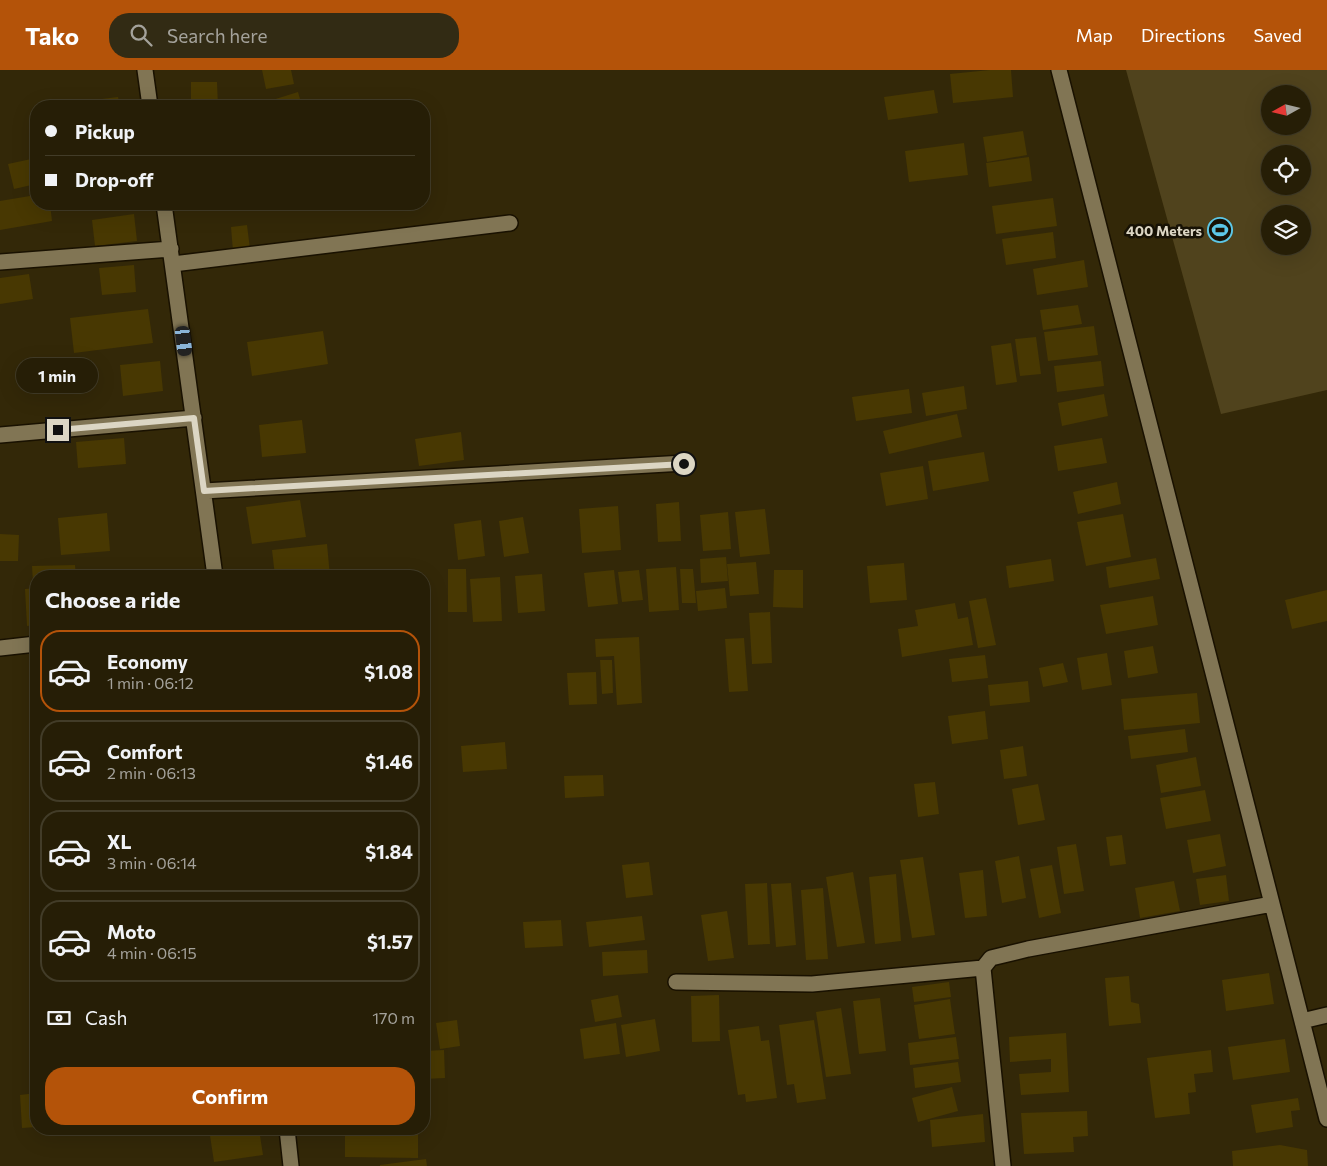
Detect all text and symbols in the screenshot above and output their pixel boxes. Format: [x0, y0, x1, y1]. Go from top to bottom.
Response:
search box [109, 13, 459, 58]
text: Tako [25, 21, 79, 50]
icon: search [127, 21, 155, 49]
text: Search here [167, 24, 267, 47]
text: Map [1076, 24, 1113, 46]
text: Directions [1141, 24, 1225, 46]
text: Saved [1253, 24, 1302, 46]
north arrow [1261, 85, 1311, 135]
map controls [1261, 85, 1311, 255]
text: Pickup [75, 120, 135, 143]
button: locate [1261, 145, 1311, 195]
text: Drop-off [75, 168, 154, 191]
button: layers [1261, 205, 1311, 255]
sports icon: 400 Meters [1207, 217, 1233, 243]
place label: 400 Meters [1126, 222, 1202, 239]
car [174, 325, 193, 357]
callout: 1 min [17, 358, 99, 392]
text: 1 min [38, 366, 76, 385]
route end [47, 419, 69, 441]
route start [673, 453, 695, 475]
text: Choose a ride [45, 586, 180, 613]
icon: car [47, 649, 92, 694]
text: Economy [107, 650, 188, 673]
text: $1.08 [364, 660, 413, 683]
text: 1 min · 06:12 [107, 673, 194, 692]
icon: car [47, 739, 92, 784]
text: Comfort [107, 740, 183, 763]
text: $1.46 [365, 750, 413, 773]
text: 2 min · 06:13 [107, 763, 196, 782]
icon: car [47, 829, 92, 874]
text: XL [107, 830, 132, 853]
text: $1.84 [365, 840, 413, 863]
text: 3 min · 06:14 [107, 853, 197, 872]
icon: car [47, 919, 92, 964]
text: Moto [107, 920, 156, 943]
text: $1.57 [367, 930, 413, 953]
text: 4 min · 06:15 [107, 943, 197, 962]
icon: cash [45, 1004, 73, 1032]
text: Cash [85, 1006, 127, 1029]
text: 170 m [372, 1008, 415, 1027]
button: Confirm [45, 1067, 415, 1125]

